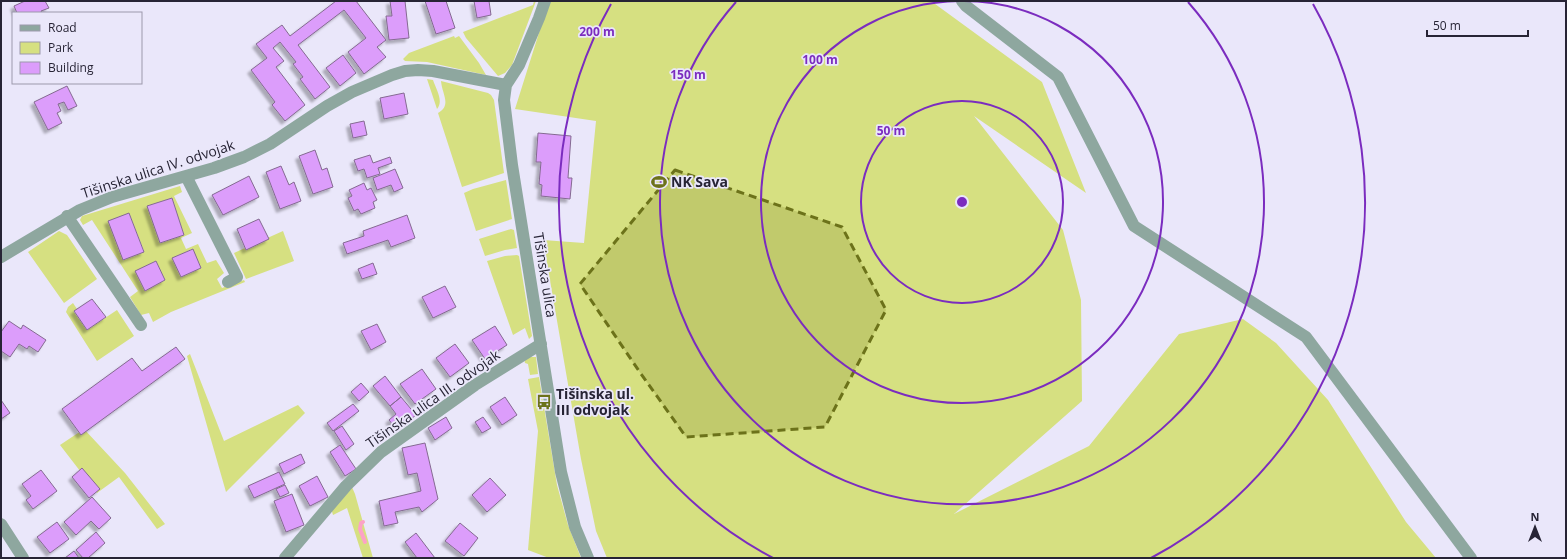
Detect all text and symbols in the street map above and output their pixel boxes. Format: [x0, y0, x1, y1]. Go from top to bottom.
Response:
legend [12, 12, 142, 84]
scale bar [1427, 12, 1528, 38]
text: 50 m [1433, 17, 1461, 34]
text: Road [48, 19, 77, 36]
text: 200 m [579, 23, 615, 40]
text: Park [48, 39, 74, 56]
text: 100 m [802, 51, 838, 68]
text: Building [48, 59, 94, 76]
text: 150 m [670, 66, 706, 83]
text: 50 m [877, 122, 905, 139]
street label: Tišinska ulica IV. odvojak [79, 135, 237, 202]
place label: NK Sava [671, 172, 728, 191]
sports icon: NK Sava [650, 173, 668, 191]
centre of rings [955, 195, 969, 209]
street label: Tišinska ulica [529, 231, 562, 319]
street label: Tišinska ulica III. odvojak [362, 345, 504, 452]
place label: Tišinska ul. III odvojak [556, 384, 634, 419]
bus stop icon: Tišinska ul. III odvojak [535, 393, 553, 411]
north arrow [1515, 507, 1555, 547]
text: N [1531, 509, 1539, 524]

